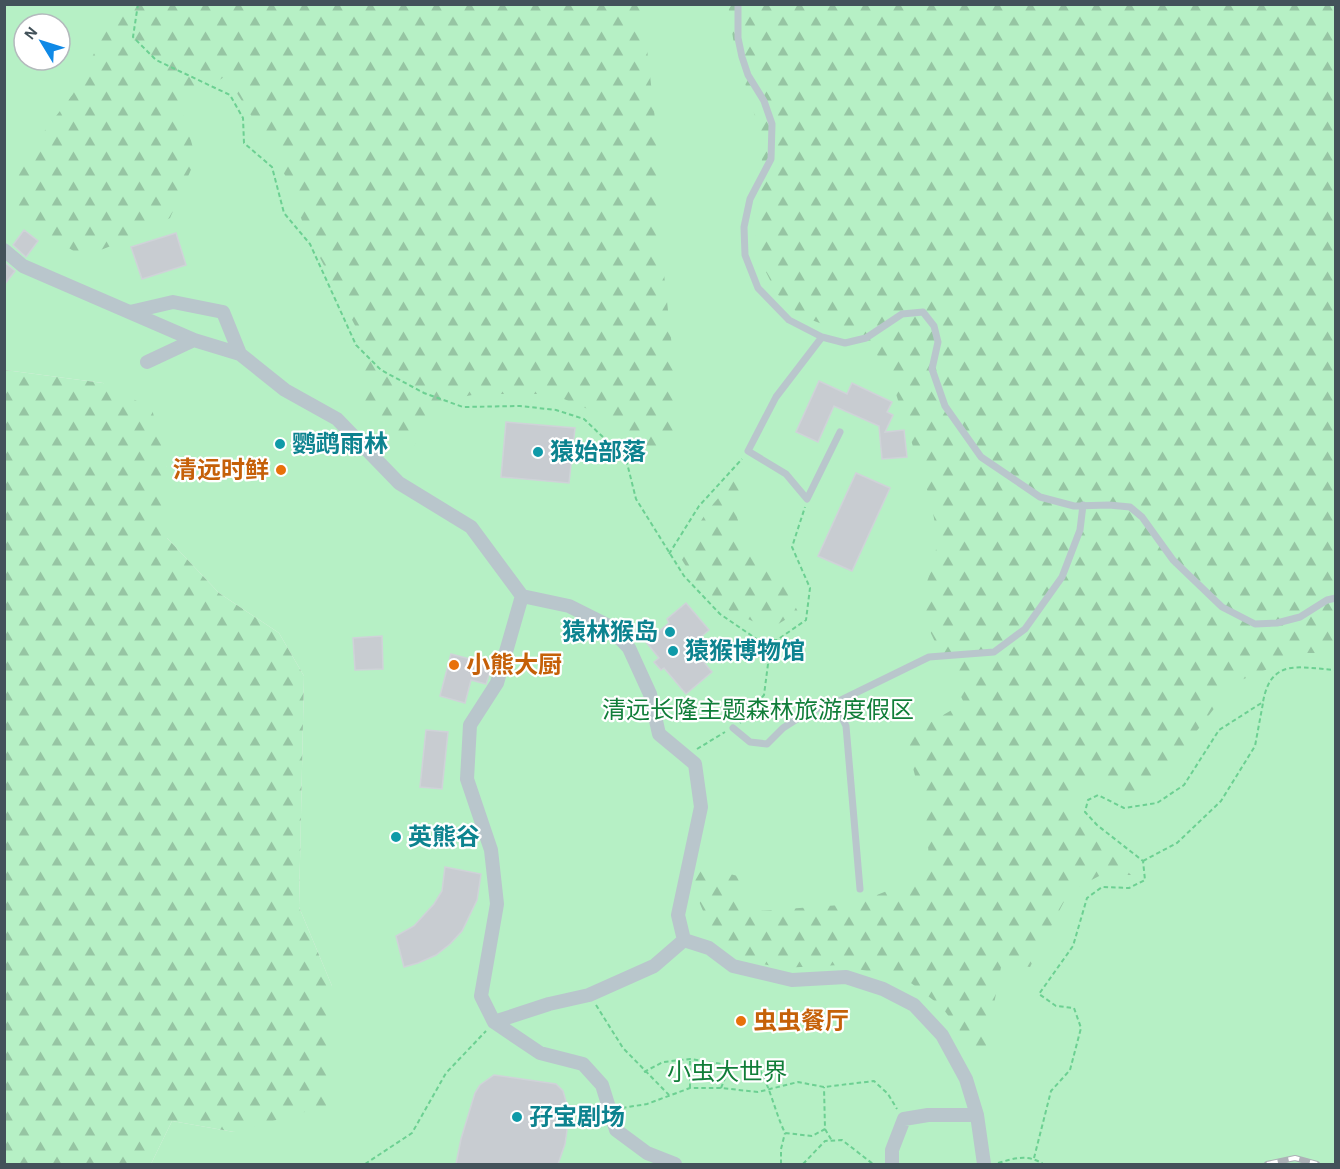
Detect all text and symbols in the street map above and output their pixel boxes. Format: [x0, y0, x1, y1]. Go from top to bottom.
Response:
north arrow [12, 12, 72, 72]
text: N [21, 24, 41, 43]
place label: 鹦鹉雨林 [292, 431, 388, 457]
marker: 鹦鹉雨林 [273, 437, 287, 451]
place label: 猿始部落 [550, 439, 646, 465]
marker: 猿始部落 [531, 445, 545, 459]
place label: 清远时鲜 [173, 457, 269, 483]
marker: 清远时鲜 [274, 463, 288, 477]
place label: 猿林猴岛 [562, 619, 658, 645]
marker: 猿林猴岛 [663, 625, 677, 639]
place label: 猿猴博物馆 [685, 638, 805, 664]
marker: 猿猴博物馆 [666, 644, 680, 658]
place label: 小熊大厨 [466, 652, 562, 678]
marker: 小熊大厨 [447, 658, 461, 672]
park label: 清远长隆主题森林旅游度假区 [602, 697, 914, 723]
place label: 英熊谷 [408, 824, 480, 850]
marker: 英熊谷 [389, 830, 403, 844]
place label: 虫虫餐厅 [753, 1008, 849, 1034]
marker: 虫虫餐厅 [734, 1014, 748, 1028]
park label: 小虫大世界 [667, 1060, 787, 1085]
place label: 孖宝剧场 [529, 1104, 625, 1130]
marker: 孖宝剧场 [510, 1110, 524, 1124]

